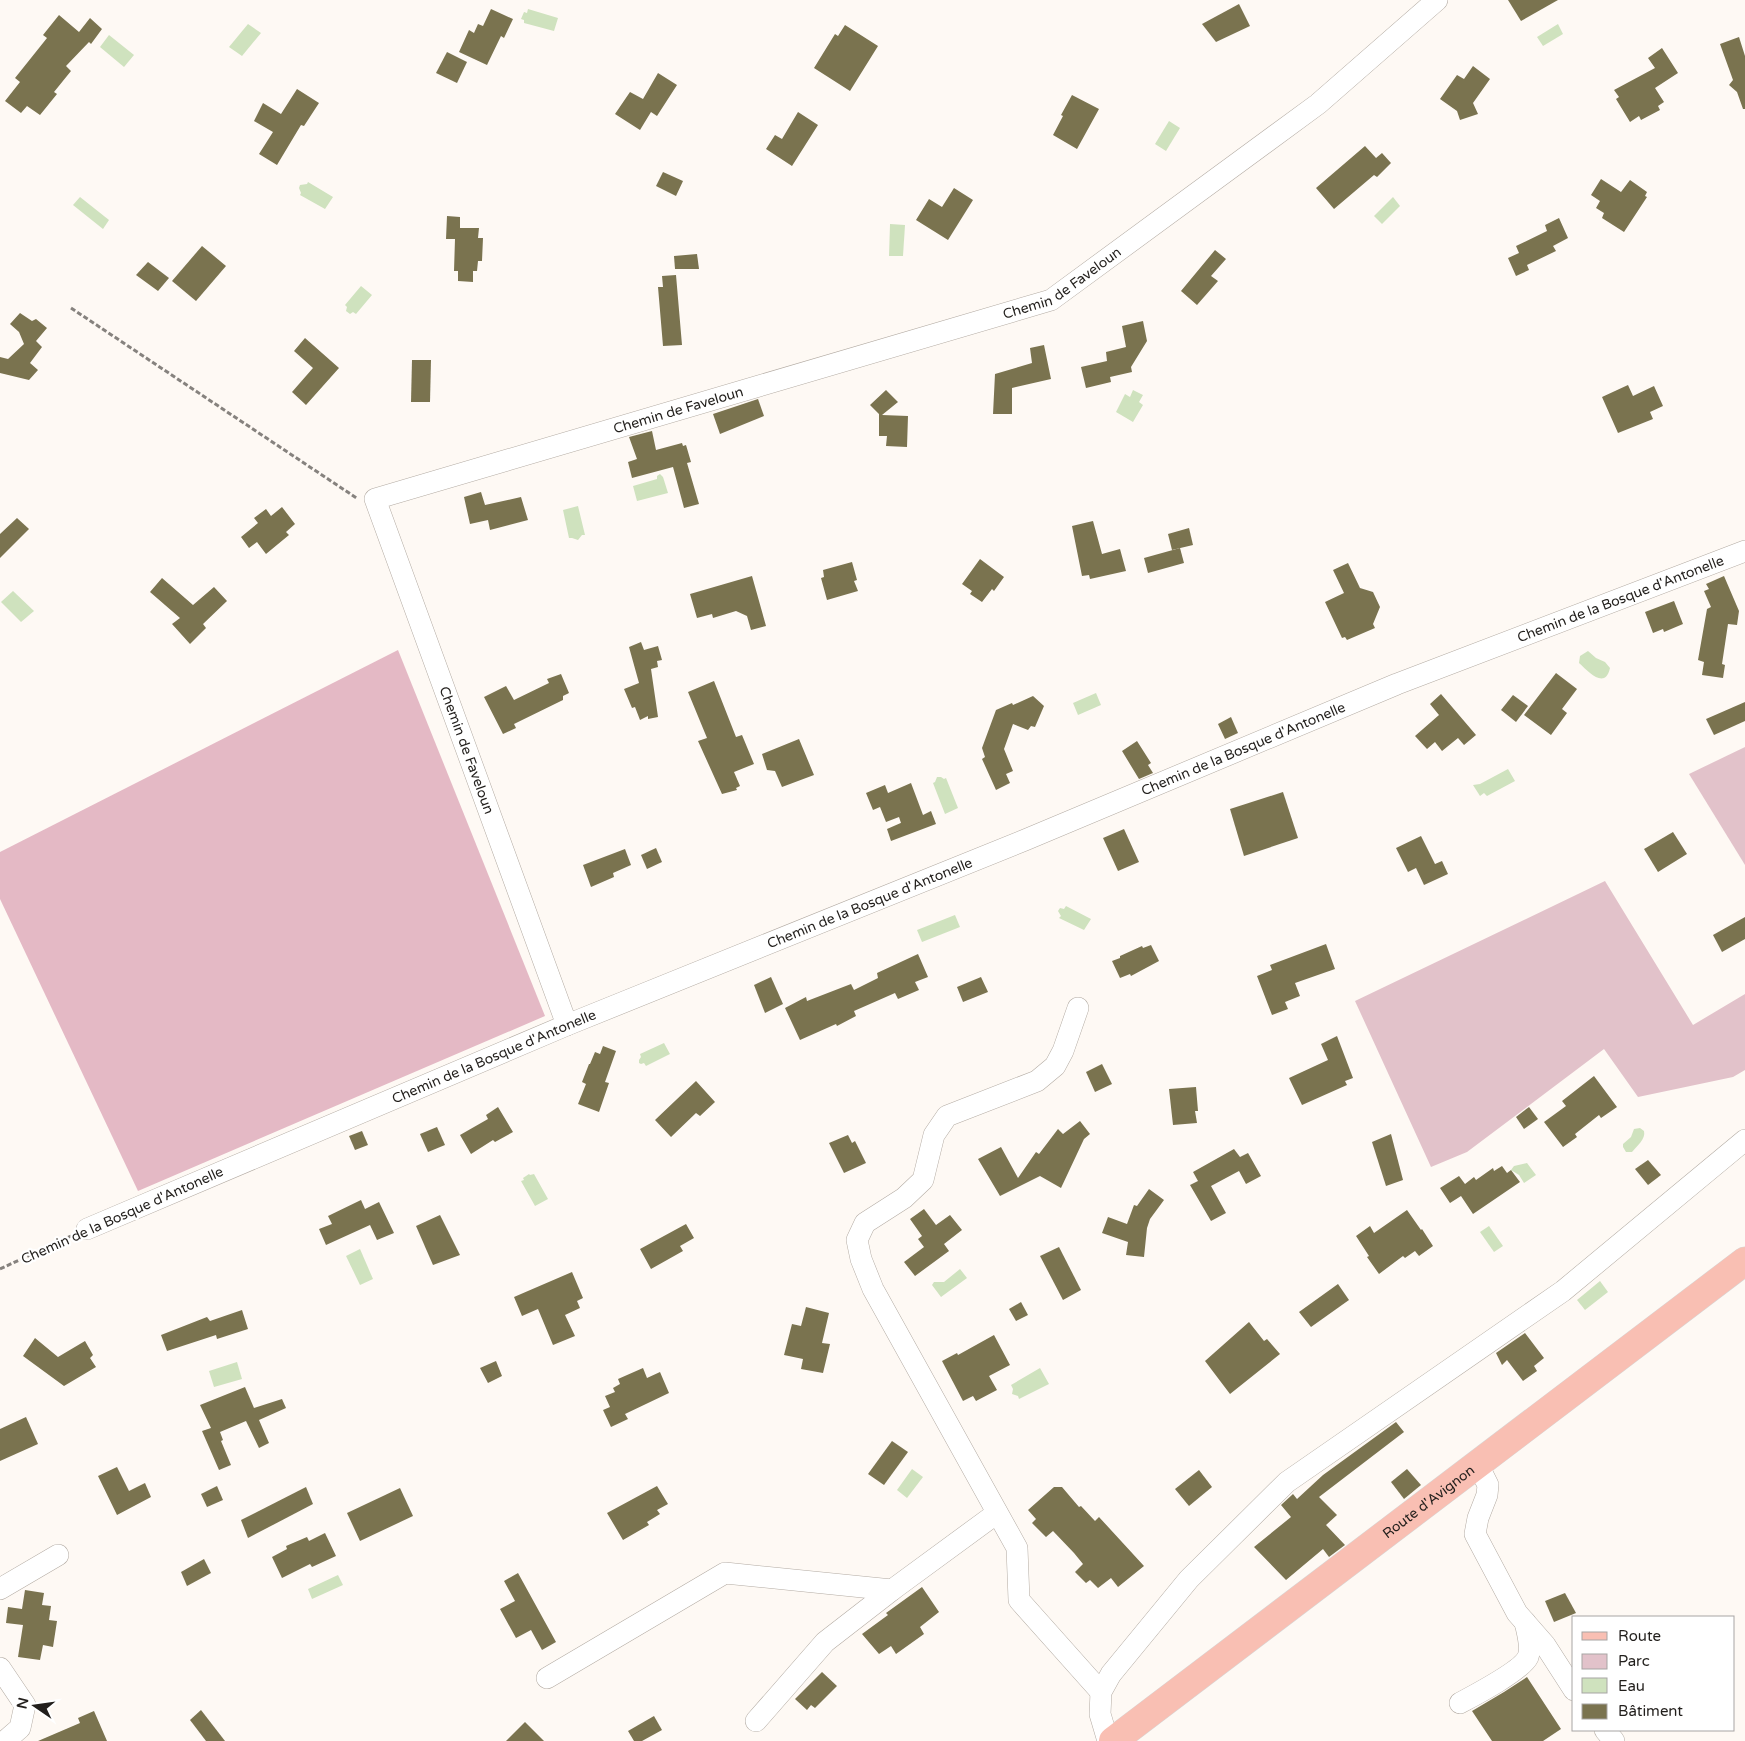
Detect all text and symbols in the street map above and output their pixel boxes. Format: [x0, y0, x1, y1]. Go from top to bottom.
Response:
street label: Chemin de Faveloun [1001, 243, 1125, 323]
street label: Chemin de Faveloun [611, 383, 745, 437]
street label: Chemin de la Bosque d'Antonelle [1515, 552, 1726, 646]
street label: Chemin de Faveloun [436, 684, 498, 816]
street label: Chemin de la Bosque d'Antonelle [1139, 699, 1348, 799]
street label: Chemin de la Bosque d'Antonelle [765, 854, 975, 952]
street label: Chemin de la Bosque d'Antonelle [389, 1006, 599, 1107]
street label: Chemin de la Bosque d'Antonelle [18, 1163, 226, 1268]
street label: Route d'Avignon [1379, 1462, 1478, 1542]
legend [1572, 1616, 1735, 1731]
text: Route [1618, 1627, 1661, 1645]
text: Parc [1618, 1652, 1650, 1670]
text: Eau [1618, 1677, 1645, 1695]
north arrow [10, 1681, 60, 1731]
text: N [13, 1696, 32, 1711]
text: Bâtiment [1618, 1702, 1683, 1720]

